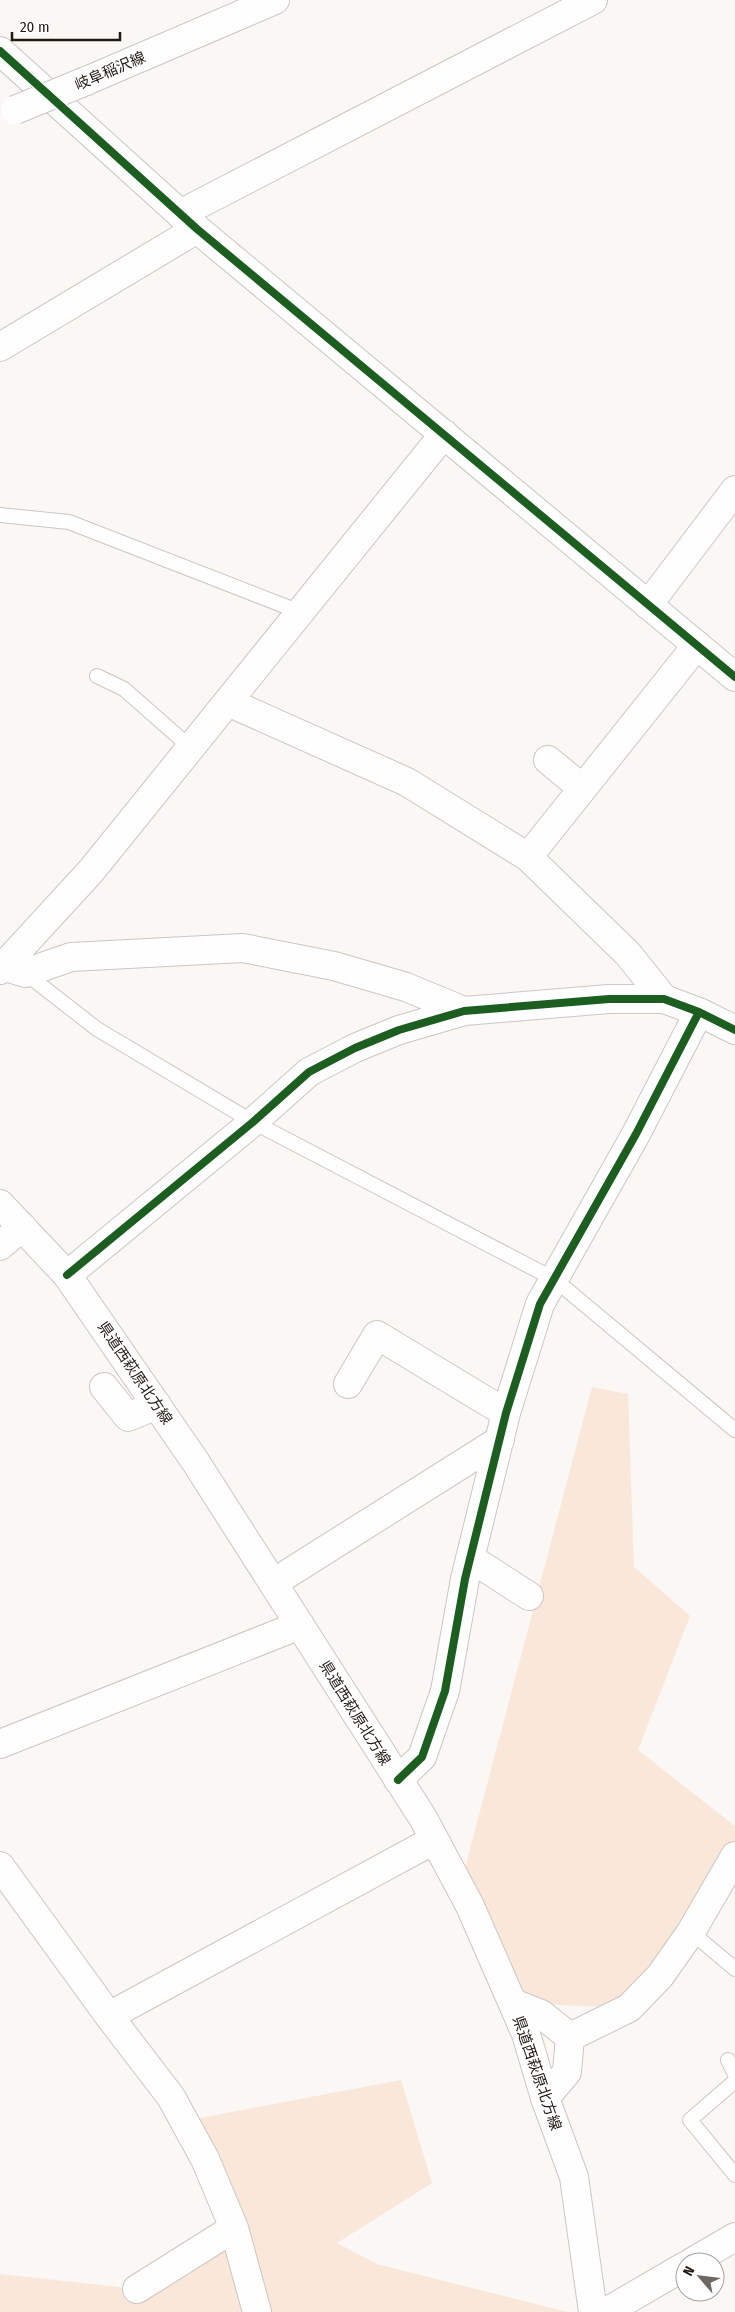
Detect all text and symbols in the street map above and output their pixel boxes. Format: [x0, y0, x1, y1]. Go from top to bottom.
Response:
scale bar [12, 10, 120, 42]
text: 20 m [20, 18, 50, 36]
street label: 岐阜稲沢線 [72, 48, 148, 94]
street label: 県道西萩原北方線 [94, 1318, 176, 1428]
street label: 県道西萩原北方線 [316, 1657, 394, 1769]
street label: 県道西萩原北方線 [509, 2013, 565, 2133]
north arrow [675, 2252, 725, 2302]
text: N [679, 2263, 698, 2279]

